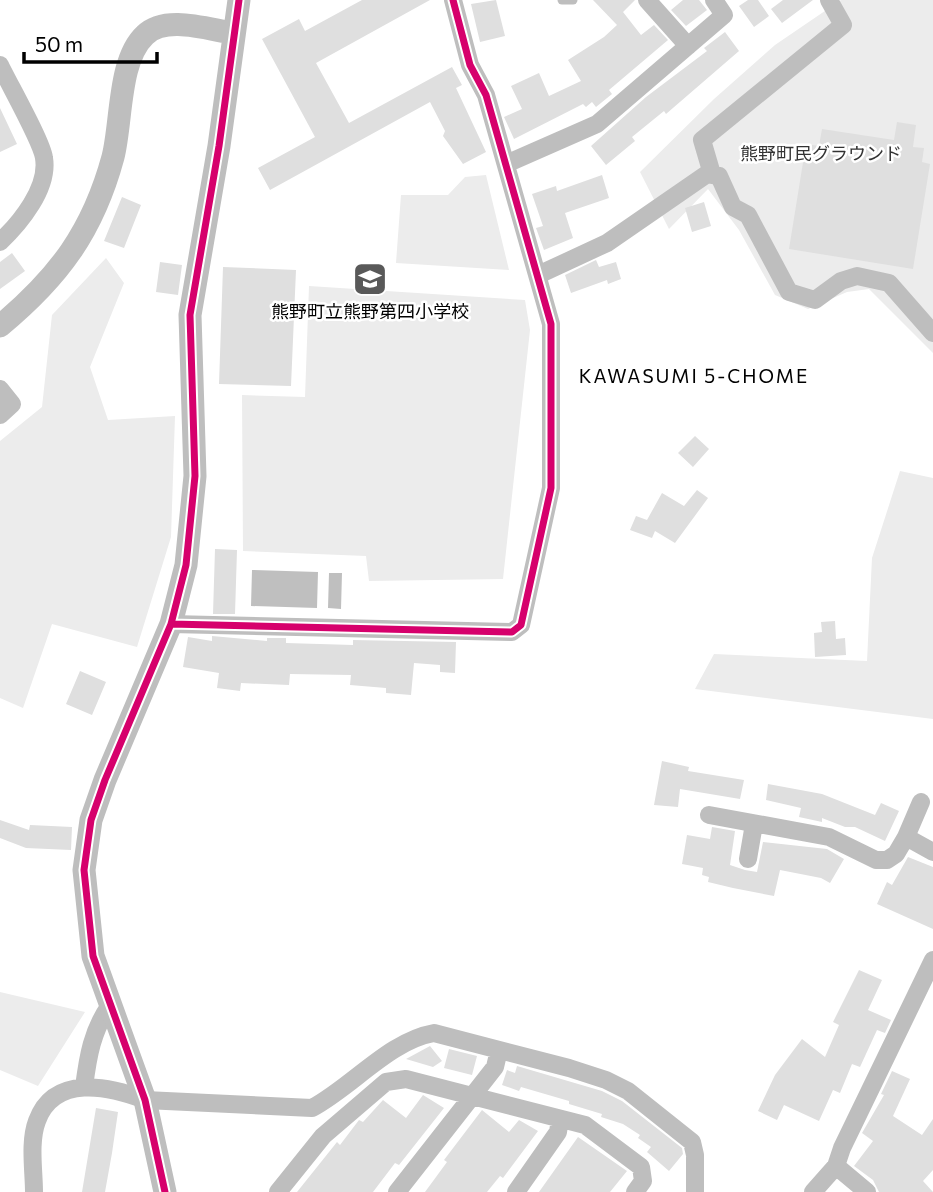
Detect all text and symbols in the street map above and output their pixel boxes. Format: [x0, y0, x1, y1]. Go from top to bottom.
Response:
scale bar [24, 21, 158, 65]
text: 50 m [35, 31, 83, 56]
park label: 熊野町民グラウンド [740, 142, 902, 164]
school or university icon: 熊野町立熊野第四小学校 [351, 260, 389, 298]
place label: 熊野町立熊野第四小学校 [271, 300, 469, 322]
district label: KAWASUMI 5-CHOME [579, 364, 809, 387]

